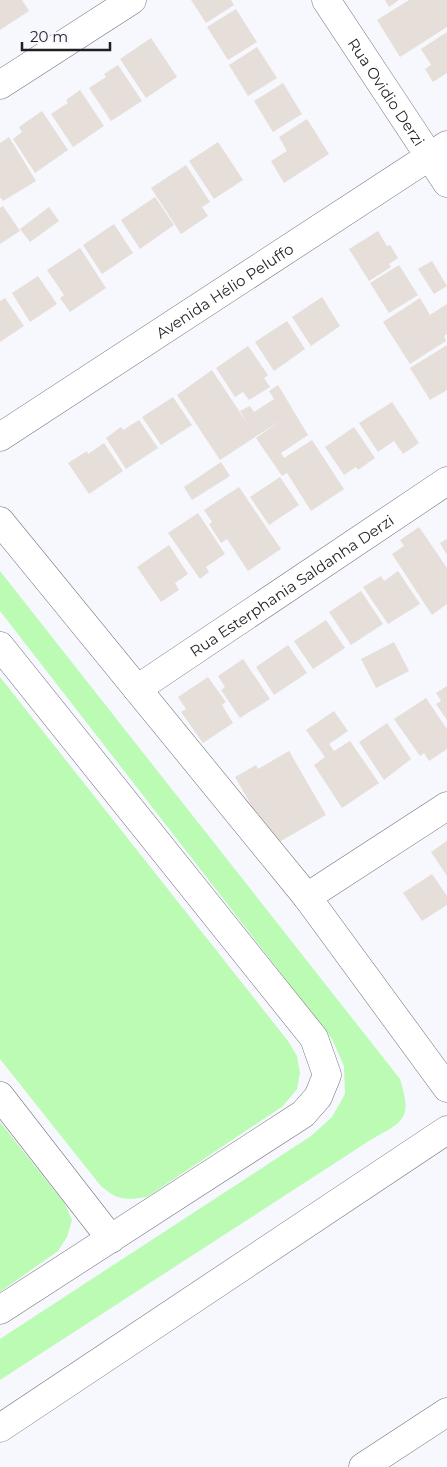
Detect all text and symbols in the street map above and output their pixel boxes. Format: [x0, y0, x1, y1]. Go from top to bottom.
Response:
scale bar [22, 20, 110, 52]
text: 20 m [30, 27, 68, 46]
street label: Rua Ovidio Derzi [344, 34, 429, 149]
street label: Avenida Hélio Peluffo [152, 239, 297, 342]
street label: Rua Esterphania Saldanha Derzi [186, 510, 397, 660]

